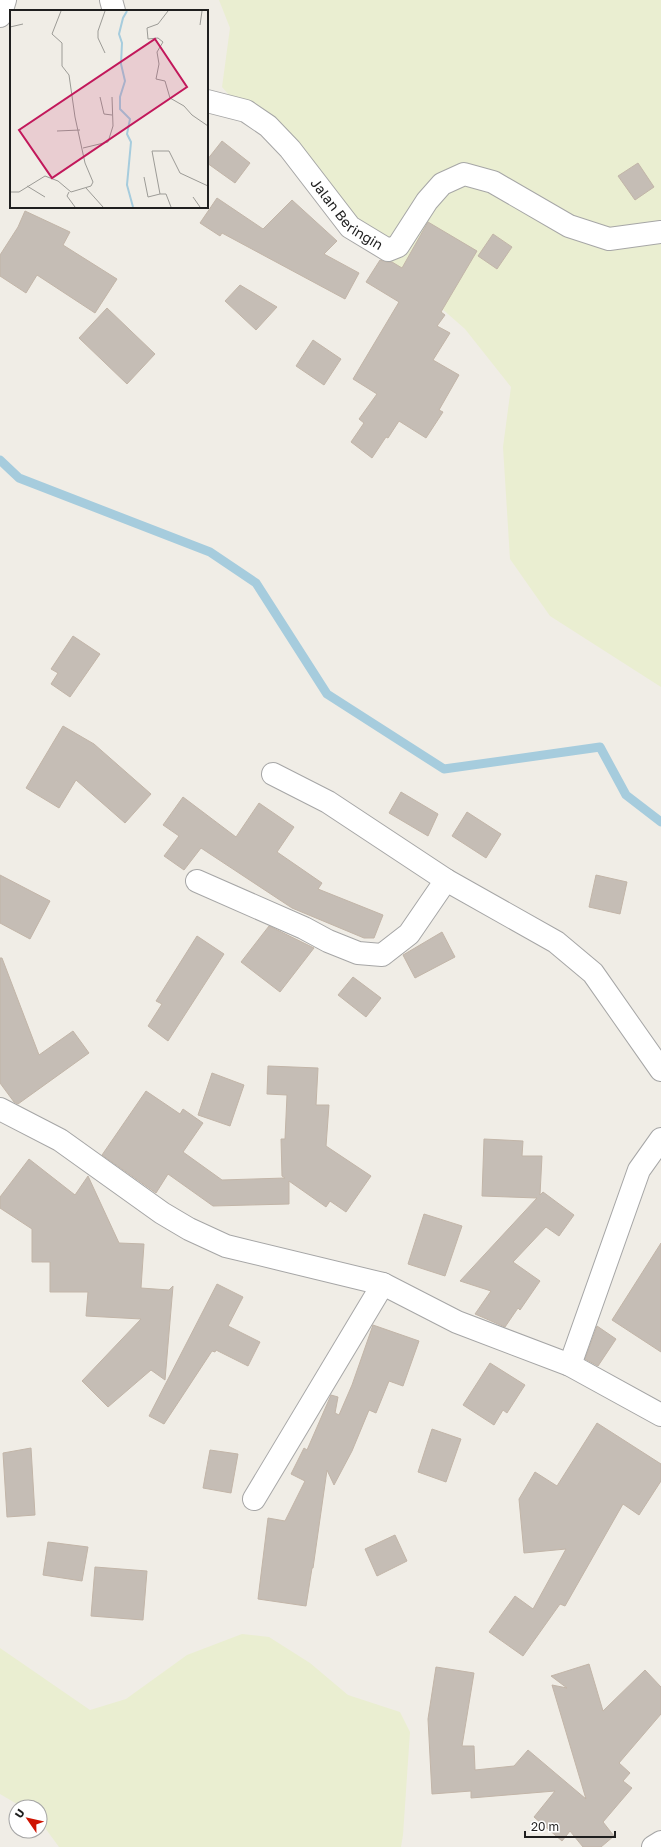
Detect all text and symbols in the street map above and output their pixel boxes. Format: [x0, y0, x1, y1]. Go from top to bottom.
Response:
inset map [10, 10, 208, 208]
street label: Jalan Beringin [307, 174, 386, 253]
north arrow [8, 1799, 48, 1839]
text: U [12, 1806, 27, 1820]
scale bar [525, 1813, 615, 1839]
text: 20 m [531, 1819, 559, 1834]

